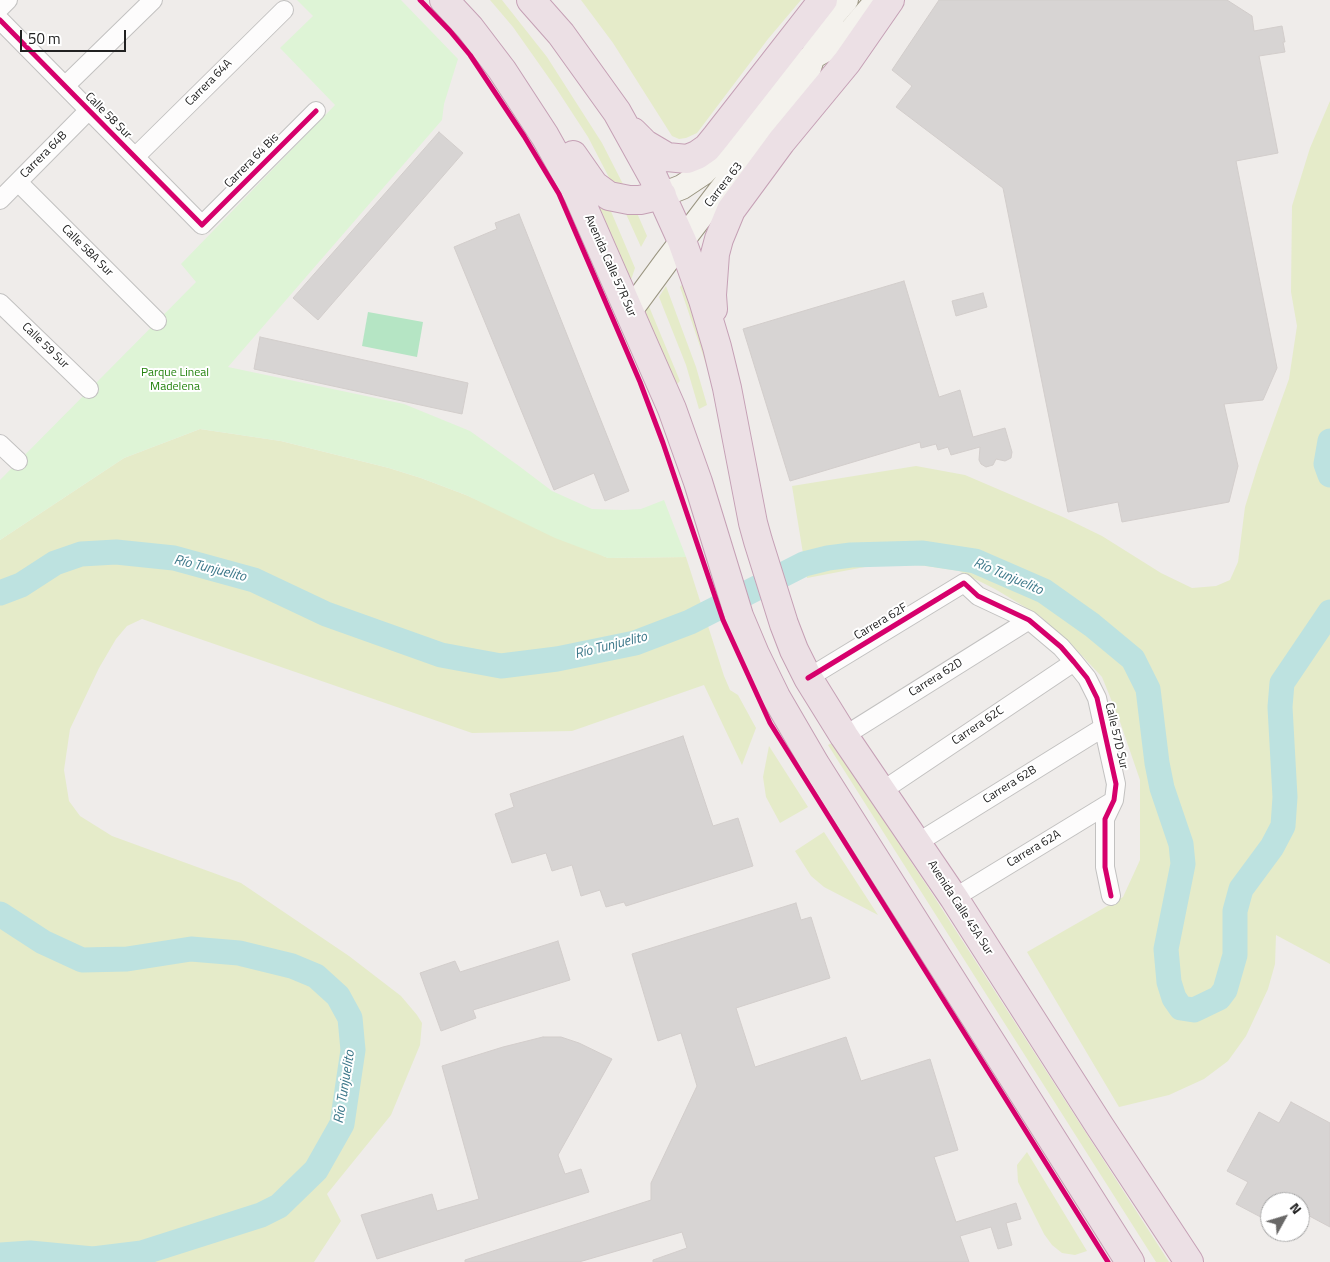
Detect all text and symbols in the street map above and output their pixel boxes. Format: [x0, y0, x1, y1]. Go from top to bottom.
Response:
scale bar [22, 20, 129, 52]
text: 50 m [28, 27, 61, 50]
street label: Carrera 64A [183, 57, 235, 109]
street label: Calle 58 Sur [82, 90, 134, 142]
street label: Carrera 64B [18, 129, 70, 181]
street label: Carrera 64 Bis [222, 131, 282, 191]
street label: Carrera 63 [702, 160, 746, 210]
street label: Avenida Calle 57R Sur [581, 213, 639, 319]
street label: Calle 58A Sur [58, 222, 116, 280]
street label: Calle 59 Sur [18, 320, 72, 372]
park label: Parque Lineal Madelena [141, 366, 209, 394]
water label: Río Tunjuelito [172, 552, 248, 586]
water label: Río Tunjuelito [971, 555, 1045, 599]
street label: Carrera 62F [852, 601, 910, 643]
water label: Río Tunjuelito [573, 629, 649, 663]
street label: Carrera 62D [906, 656, 966, 700]
street label: Calle 57D Sur [1101, 701, 1131, 771]
street label: Carrera 62C [949, 703, 1007, 749]
street label: Carrera 62B [981, 763, 1039, 807]
street label: Carrera 62A [1004, 827, 1064, 871]
street label: Avenida Calle 45A Sur [924, 858, 996, 958]
water label: Río Tunjuelito [331, 1049, 359, 1125]
north arrow [1260, 1192, 1310, 1242]
text: N [1285, 1197, 1307, 1218]

